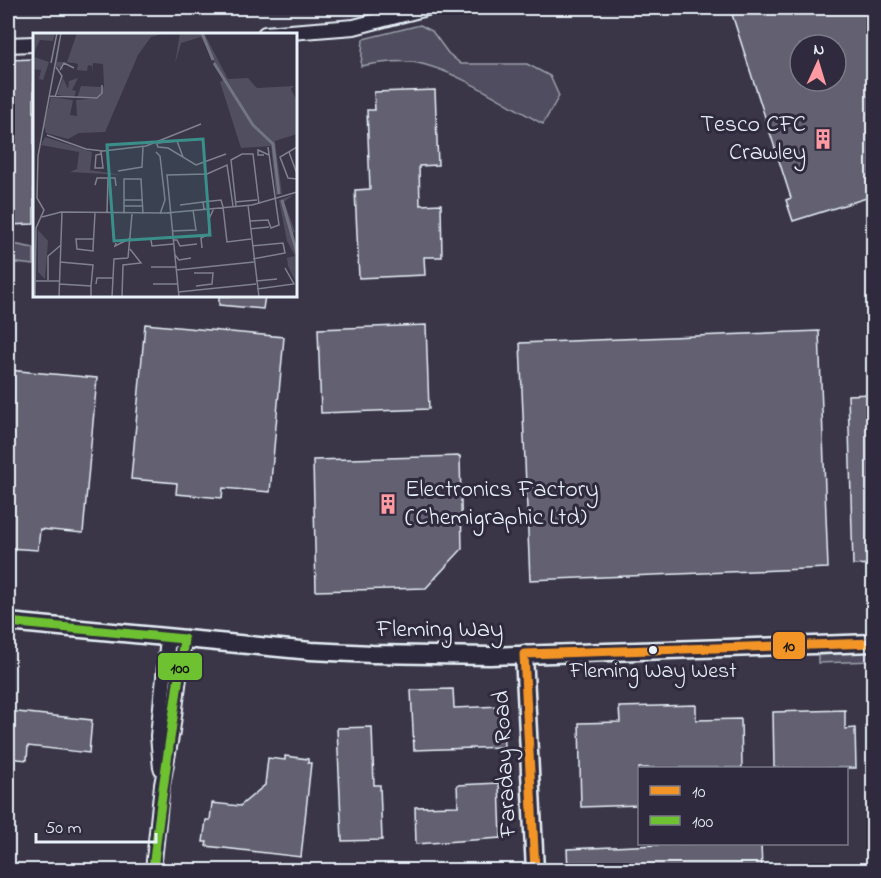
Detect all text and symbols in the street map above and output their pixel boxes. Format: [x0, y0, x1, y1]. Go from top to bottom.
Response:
inset map [33, 33, 297, 297]
north arrow [788, 33, 848, 93]
text: N [813, 38, 825, 62]
place label: Tesco CFC Crawley [700, 108, 806, 172]
building icon: Tesco CFC Crawley [811, 127, 835, 151]
place label: Electronics Factory (Chemigraphic Ltd) [405, 473, 599, 536]
building icon: Electronics Factory (Chemigraphic Ltd) [376, 492, 400, 516]
street label: Fleming Way [376, 613, 503, 649]
line badge: 10 [772, 631, 806, 660]
text: 10 [783, 635, 795, 659]
marker: Fleming Way West [647, 644, 659, 656]
line badge: 100 [157, 652, 203, 681]
place label: Fleming Way West [568, 656, 737, 689]
text: 100 [171, 657, 190, 681]
street label: Faraday Road [485, 689, 528, 839]
legend [638, 767, 848, 845]
text: 10 [692, 780, 706, 806]
scale bar [36, 806, 156, 844]
text: 100 [692, 810, 713, 836]
text: 50 m [45, 816, 82, 842]

